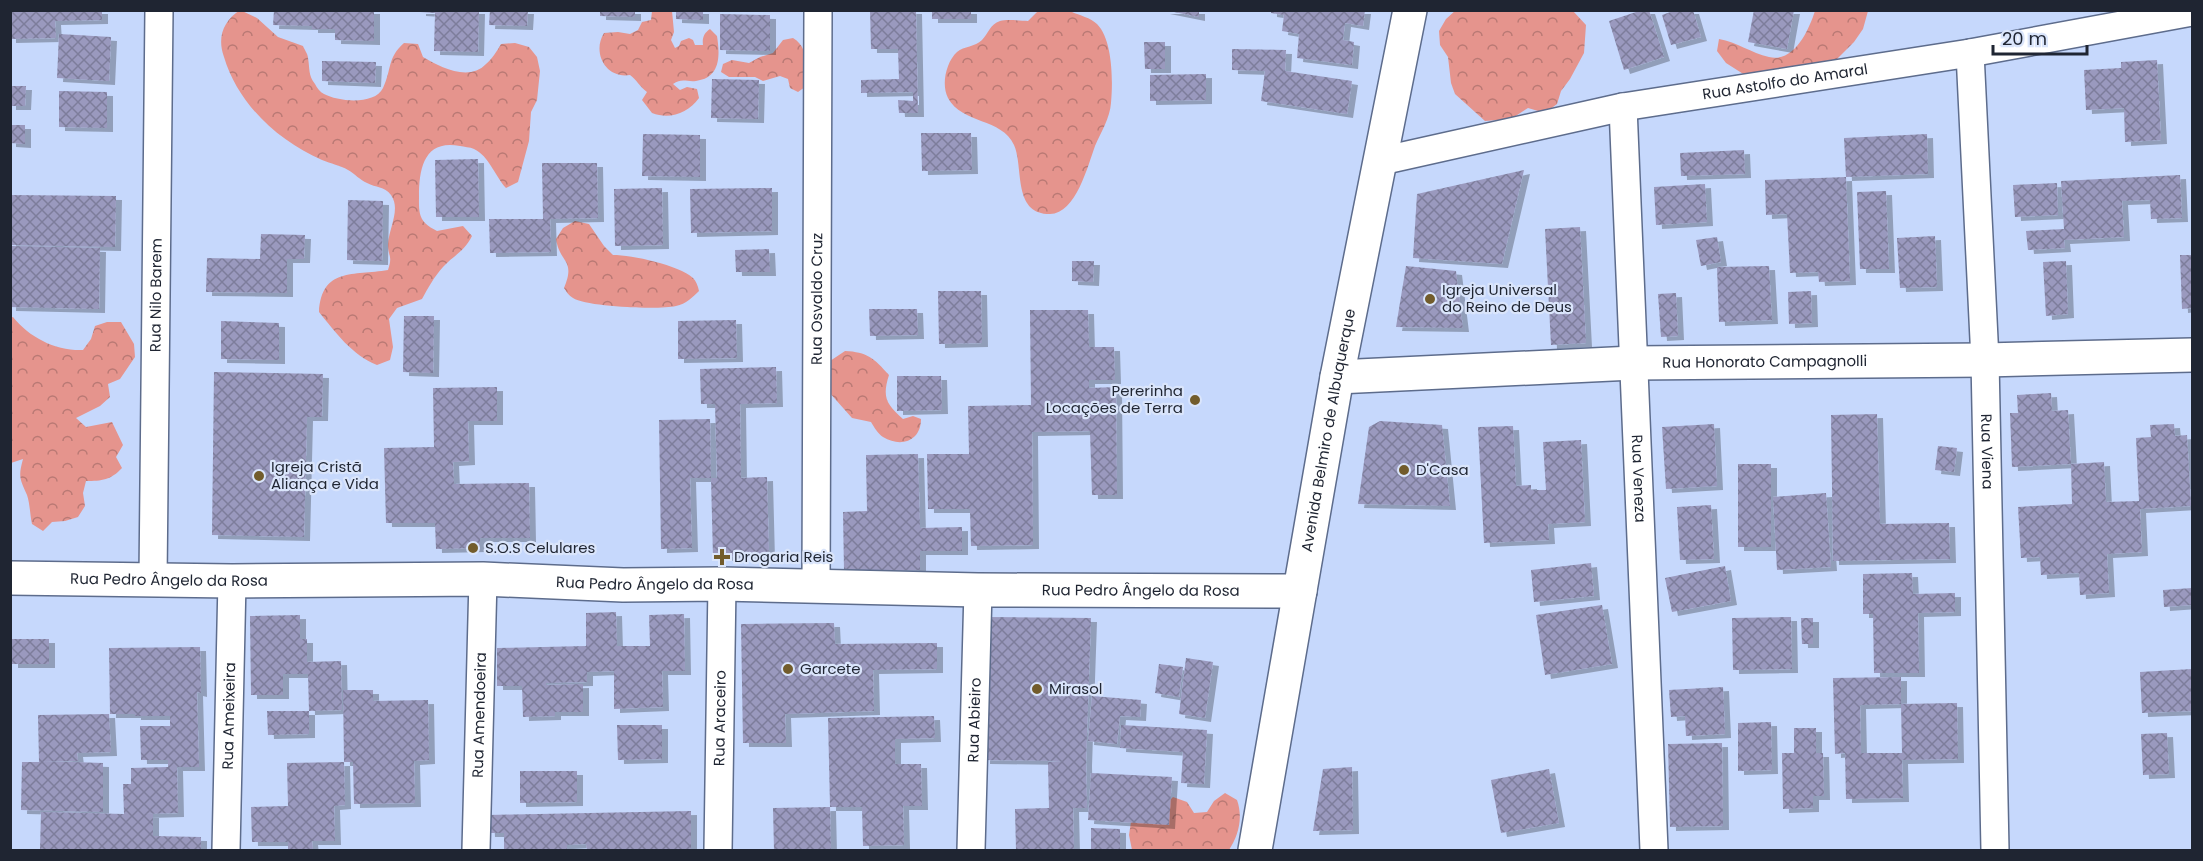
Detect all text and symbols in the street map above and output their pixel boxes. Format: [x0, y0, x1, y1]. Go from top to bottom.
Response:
scale bar [1993, 18, 2088, 56]
text: 20 m [2002, 26, 2047, 51]
street label: Rua Astolfo do Amaral [1701, 58, 1869, 105]
street label: Rua Osvaldo Cruz [806, 233, 827, 365]
street label: Rua Nilo Barem [144, 238, 167, 352]
place label: Igreja Universal do Reino de Deus [1442, 279, 1572, 317]
marker: Igreja Universal do Reino de Deus [1423, 292, 1437, 306]
street label: Avenida Belmiro de Albuquerque [1296, 307, 1360, 554]
street label: Rua Honorato Campagnolli [1662, 350, 1867, 373]
place label: Pererinha Locações de Terra [1046, 380, 1183, 418]
marker: Pererinha Locações de Terra [1188, 393, 1202, 407]
street label: Rua Viena [1976, 413, 1999, 490]
street label: Rua Veneza [1627, 434, 1651, 523]
place label: Igreja Cristã Aliança e Vida [271, 456, 379, 494]
place label: D'Casa [1416, 459, 1469, 480]
marker: D'Casa [1397, 463, 1411, 477]
marker: Igreja Cristã Aliança e Vida [252, 469, 266, 483]
place label: S.O.S Celulares [485, 537, 596, 558]
marker: S.O.S Celulares [466, 541, 480, 555]
place label: Drogaria Reis [734, 546, 834, 567]
marker: Drogaria Reis [715, 550, 729, 564]
street label: Rua Pedro Ângelo da Rosa [70, 568, 268, 591]
street label: Rua Pedro Ângelo da Rosa [556, 571, 754, 595]
street label: Rua Pedro Ângelo da Rosa [1042, 579, 1240, 601]
street label: Rua Amendoeira [467, 652, 491, 778]
place label: Garcete [800, 658, 861, 679]
street label: Rua Ameixeira [217, 662, 240, 770]
marker: Garcete [781, 662, 795, 676]
street label: Rua Araceiro [708, 670, 731, 766]
street label: Rua Abieiro [962, 677, 986, 763]
place label: Mirasol [1049, 678, 1102, 699]
marker: Mirasol [1030, 682, 1044, 696]

